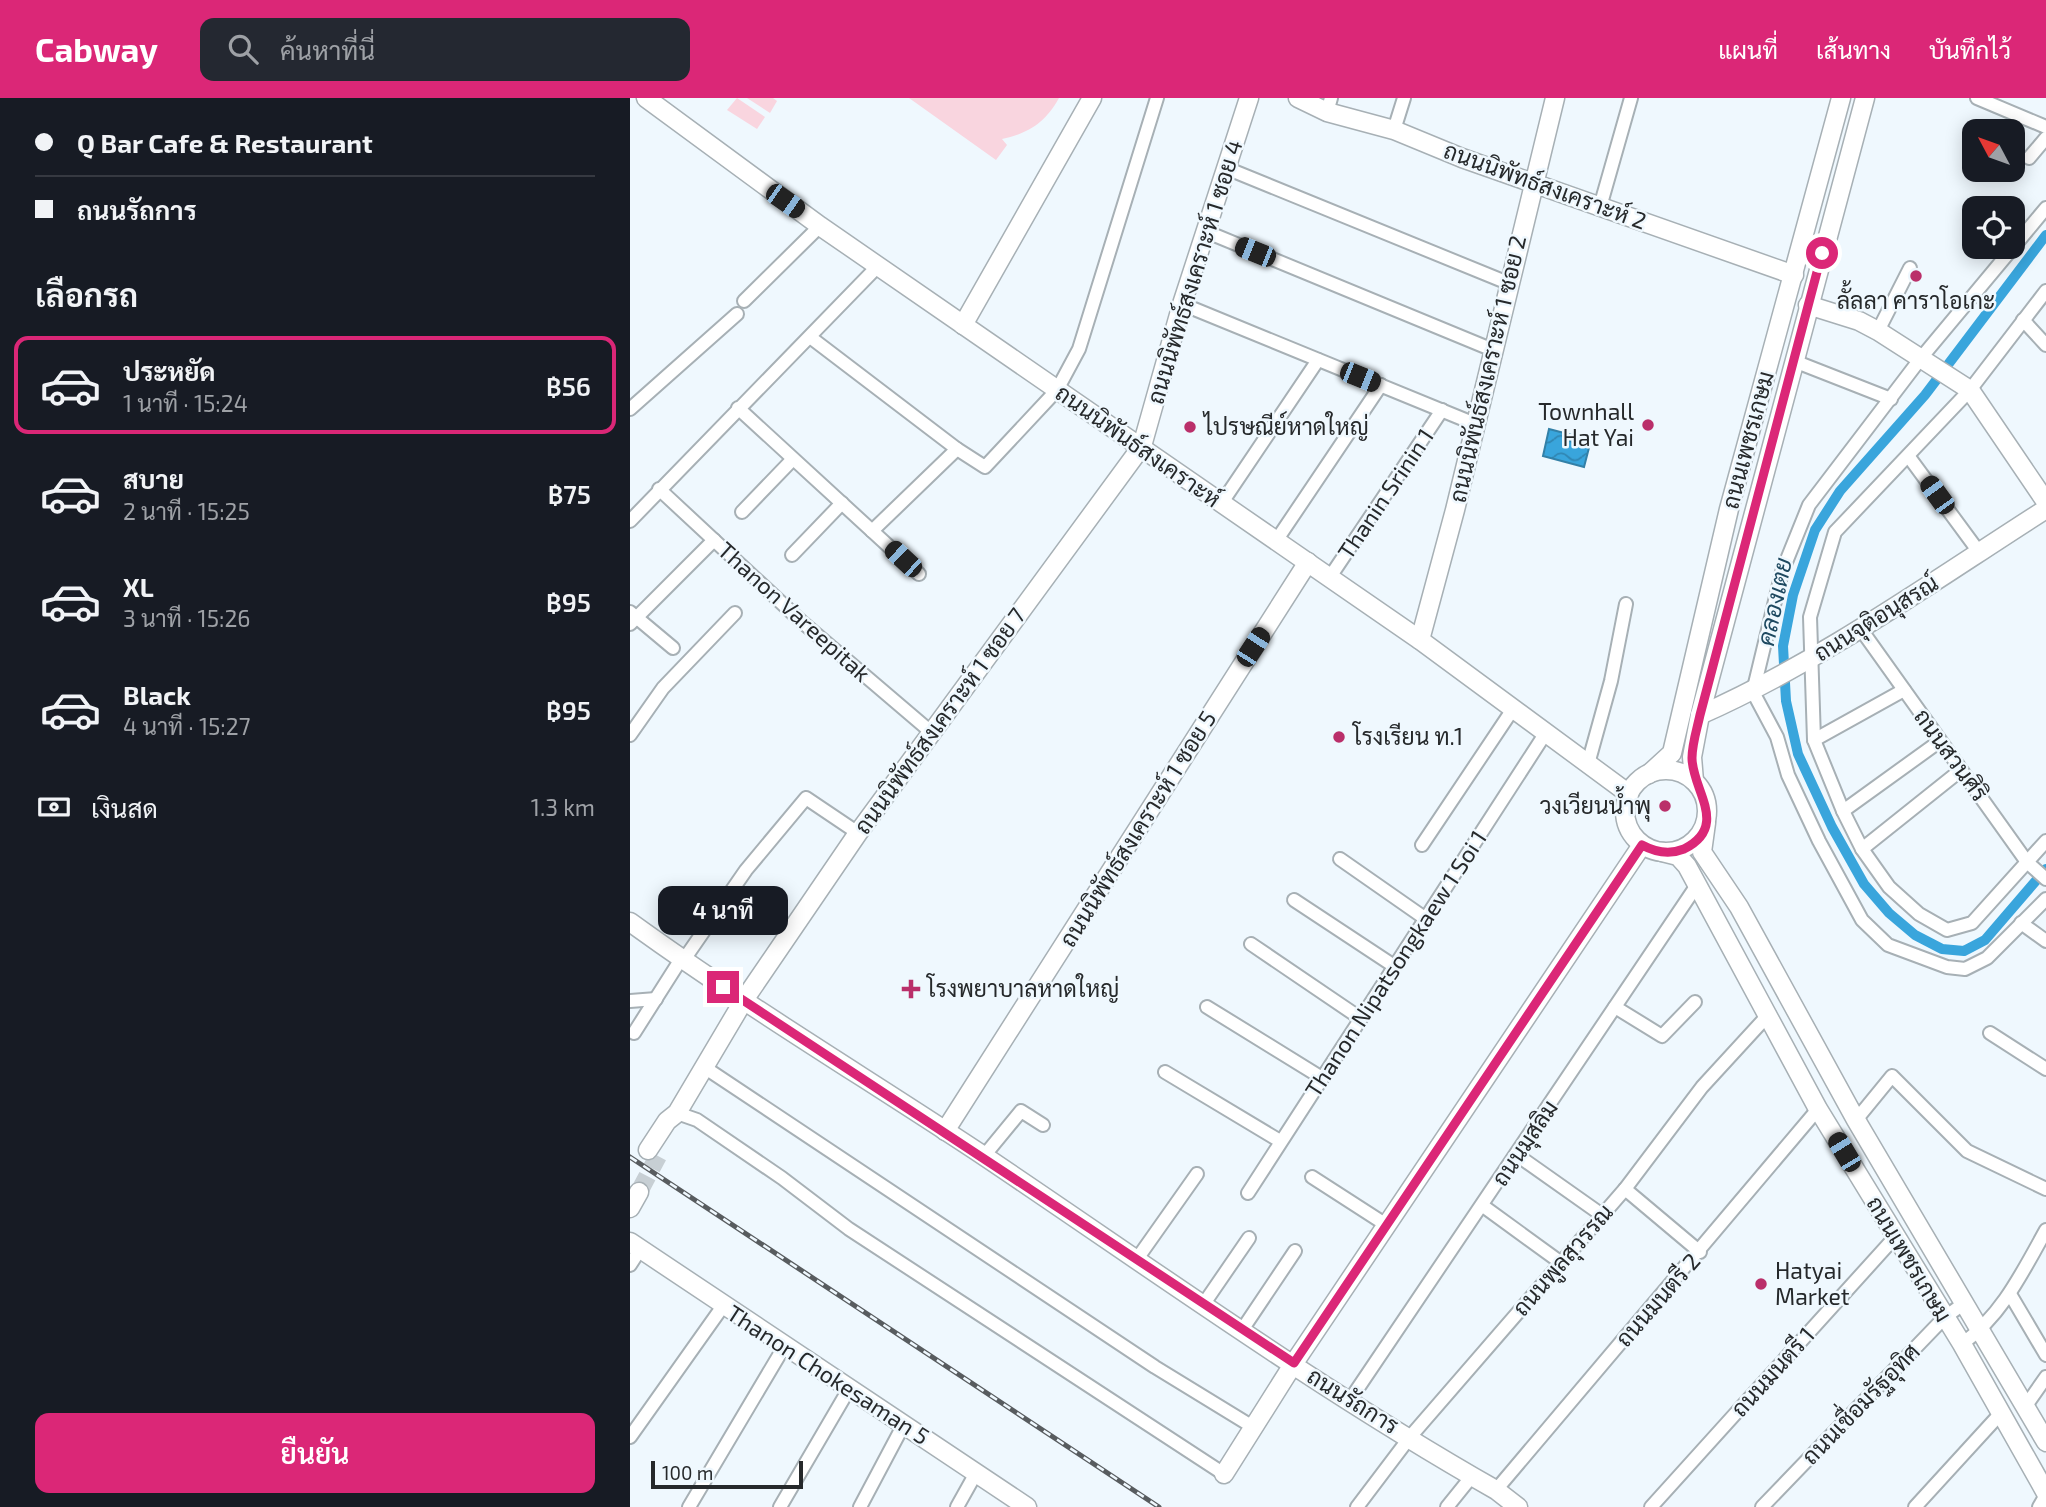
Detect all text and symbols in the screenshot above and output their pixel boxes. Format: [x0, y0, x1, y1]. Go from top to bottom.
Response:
search box [200, 18, 690, 81]
text: Cabway [35, 29, 158, 69]
icon: search [224, 30, 262, 68]
text: ค้นหาที่นี่ [280, 34, 375, 65]
text: แผนที่ [1718, 35, 1778, 64]
text: เส้นทาง [1816, 35, 1891, 64]
text: บันทึกไว้ [1929, 35, 2011, 64]
north arrow [1962, 119, 2025, 182]
map controls [1962, 119, 2025, 259]
text: Q Bar Cafe & Restaurant [77, 127, 373, 158]
street label: ถนนนิพัทธ์สงเคราะห์ 2 [1440, 134, 1651, 235]
street label: ถนนนิพัทธ์สงเคราะห์ 1 ซอย 4 [1140, 136, 1248, 407]
car [762, 180, 809, 222]
text: ถนนรัถการ [77, 194, 197, 225]
button: locate [1962, 196, 2025, 259]
street label: ถนนนิพันธ์สงเคราะห์ 1 ซอย 2 [1442, 232, 1531, 505]
car [1232, 234, 1279, 270]
route start [1806, 237, 1838, 269]
marker: ลั้ลลา คาราโอเกะ [1908, 268, 1924, 284]
text: เลือกรถ [35, 275, 138, 313]
place label: ลั้ลลา คาราโอเกะ [1837, 280, 1995, 314]
icon: car [39, 354, 102, 417]
text: ประหยัด [123, 355, 216, 386]
car [1337, 359, 1384, 395]
street label: ถนนเพชรเกษม [1715, 368, 1779, 512]
text: ฿56 [546, 370, 591, 401]
street label: ถนนนิพันธ์สงเคราะห์ [1051, 377, 1227, 513]
text: 1 นาที · 15:24 [123, 389, 248, 417]
place label: Townhall Hat Yai [1538, 397, 1634, 451]
place label: ไปรษณีย์หาดใหญ่ [1202, 411, 1369, 441]
marker: Townhall Hat Yai [1640, 417, 1656, 433]
marker: ไปรษณีย์หาดใหญ่ [1182, 419, 1198, 435]
street label: Thanin Srinin 1 [1331, 423, 1439, 564]
icon: car [39, 462, 102, 525]
text: สบาย [123, 463, 184, 494]
car [1917, 472, 1958, 518]
text: ฿75 [548, 478, 591, 509]
text: 2 นาที · 15:25 [123, 497, 250, 525]
street label: Thanon Vareepitak [713, 535, 877, 687]
car [881, 537, 926, 581]
water label: คลองเตย [1750, 555, 1797, 648]
street label: ถนนจุติอนุสรณ์ [1808, 567, 1944, 669]
icon: car [39, 570, 102, 633]
text: XL [123, 571, 154, 602]
text: ฿95 [546, 586, 591, 617]
street label: ถนนนิพัทธ์สงเคราะห์ 1 ซอย 7 [847, 601, 1031, 839]
text: 3 นาที · 15:26 [123, 604, 251, 632]
car [1233, 624, 1274, 670]
icon: car [39, 678, 102, 741]
text: Black [123, 679, 191, 710]
text: ฿95 [546, 694, 591, 725]
street label: ถนนสวนศิริ [1909, 703, 1995, 806]
street label: ถนนนิพัทธ์สงเคราะห์ 1 ซอย 5 [1052, 705, 1221, 952]
text: 4 นาที · 15:27 [123, 712, 251, 740]
place label: โรงเรียน ท.1 [1351, 721, 1463, 750]
marker: โรงเรียน ท.1 [1331, 729, 1347, 745]
place label: วงเวียนน้ำพุ [1540, 786, 1651, 822]
icon: cash [35, 788, 73, 826]
text: เงินสด [91, 792, 158, 823]
text: 1.3 km [531, 793, 595, 821]
marker: วงเวียนน้ำพุ [1657, 798, 1673, 814]
street label: Thanon Nipatsongkaew 1 Soi 1 [1298, 825, 1492, 1102]
callout: 4 นาที [658, 886, 788, 934]
text: 4 นาที [692, 896, 754, 924]
route end [707, 971, 739, 1003]
place label: โรงพยาบาลหาดใหญ่ [925, 973, 1119, 1003]
marker: โรงพยาบาลหาดใหญ่ [901, 979, 921, 999]
street label: ถนนมุสลิม [1485, 1094, 1566, 1192]
car [1825, 1129, 1864, 1175]
street label: ถนนเพชรเกษม [1861, 1191, 1958, 1326]
street label: ถนนพูลสุวรรณ [1506, 1198, 1621, 1324]
street label: ถนนมนตรี 2 [1609, 1247, 1705, 1352]
place label: Hatyai Market [1775, 1256, 1850, 1310]
marker: Hatyai Market [1753, 1276, 1769, 1292]
street label: Thanon Chokesaman 5 [722, 1298, 935, 1450]
street label: ถนนมนตรี 1 [1725, 1321, 1820, 1422]
street label: ถนนเชื่อมรัฐอุทิศ [1791, 1333, 1927, 1472]
street label: ถนนรัถการ [1303, 1361, 1404, 1439]
button: ยืนยัน [35, 1413, 595, 1493]
scale bar [651, 1458, 803, 1490]
text: 100 m [662, 1461, 713, 1484]

